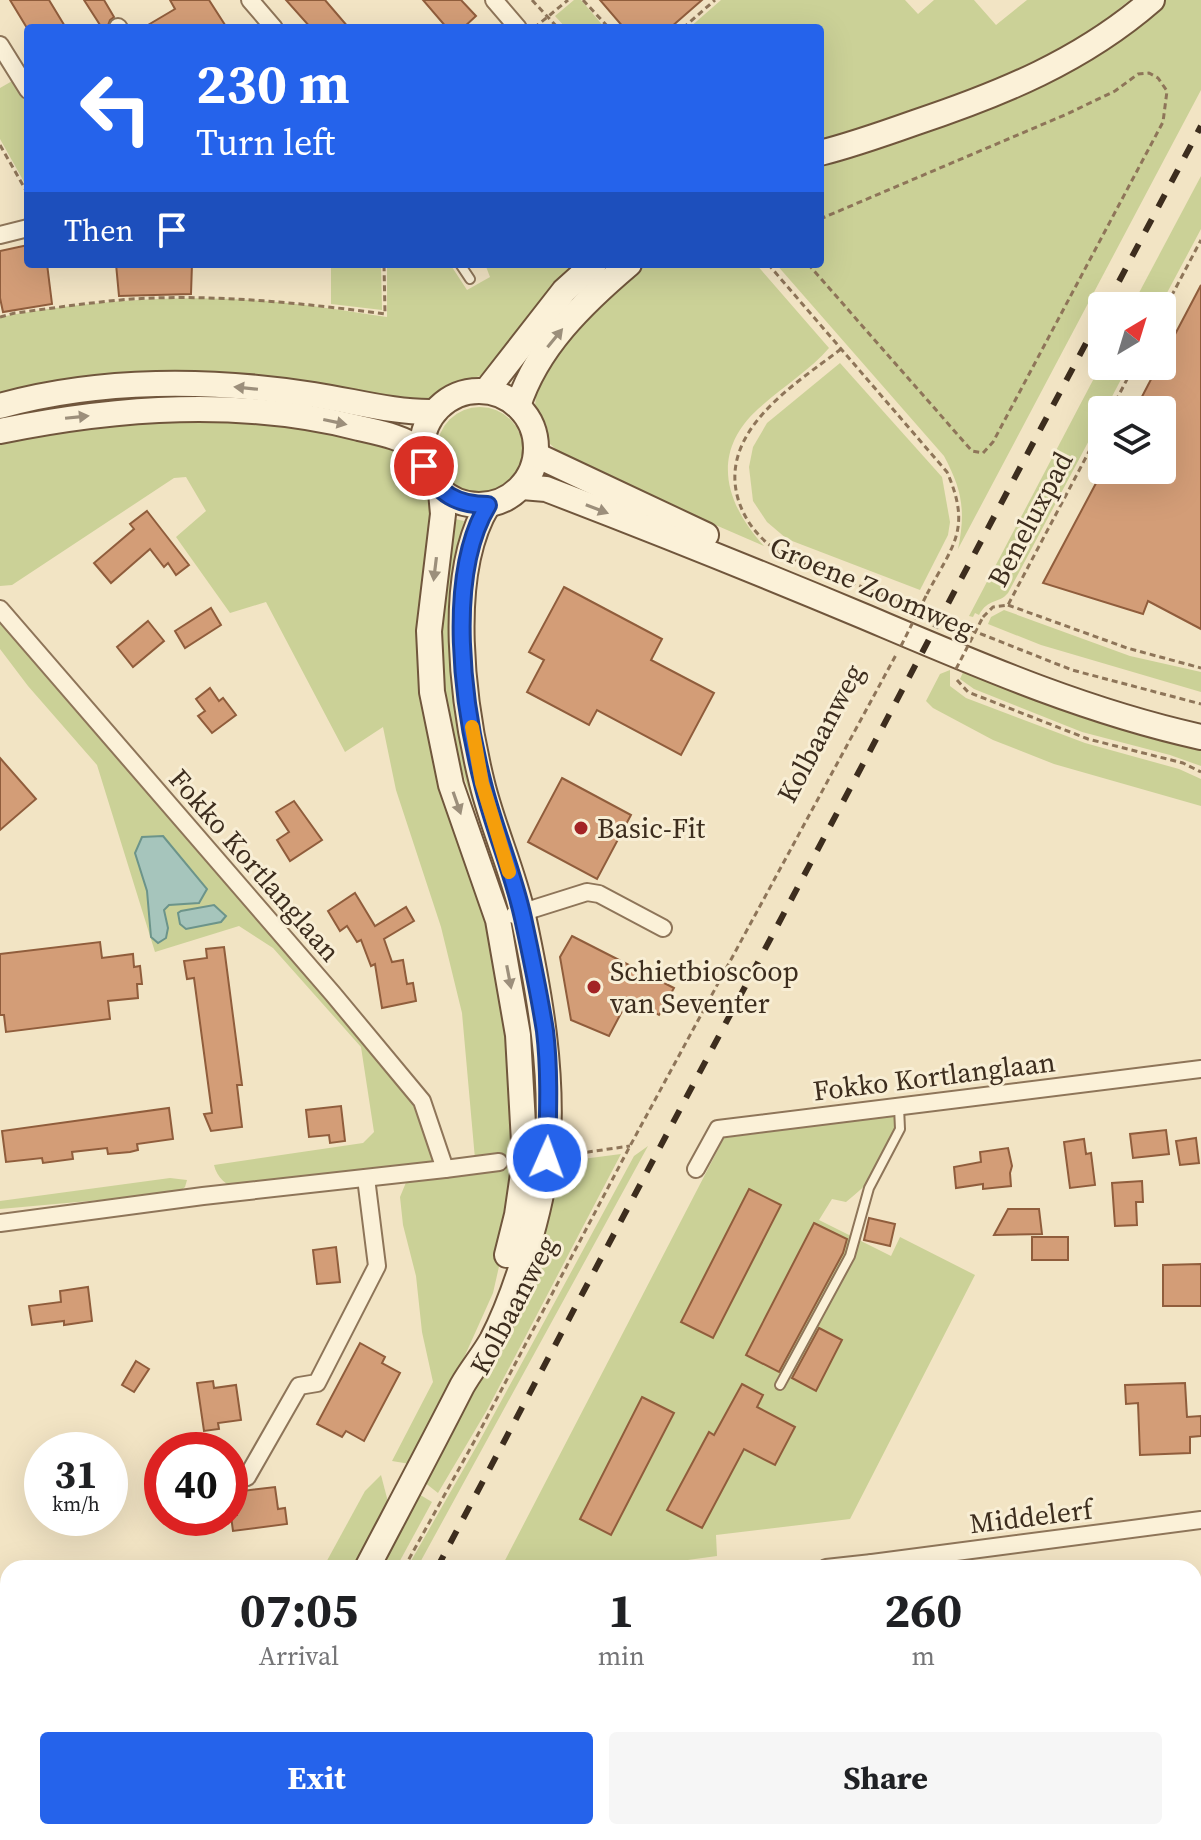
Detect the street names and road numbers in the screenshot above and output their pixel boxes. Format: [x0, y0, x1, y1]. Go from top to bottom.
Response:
street label: Beneluxpad [979, 445, 1082, 593]
street label: Groene Zoomweg [764, 527, 980, 647]
street label: Kolbaanweg [768, 657, 872, 809]
street label: Fokko Kortlanglaan [161, 761, 349, 970]
street label: Fokko Kortlanglaan [811, 1042, 1057, 1110]
street label: Kolbaanweg [461, 1229, 565, 1381]
street label: Middelerf [967, 1489, 1097, 1542]

